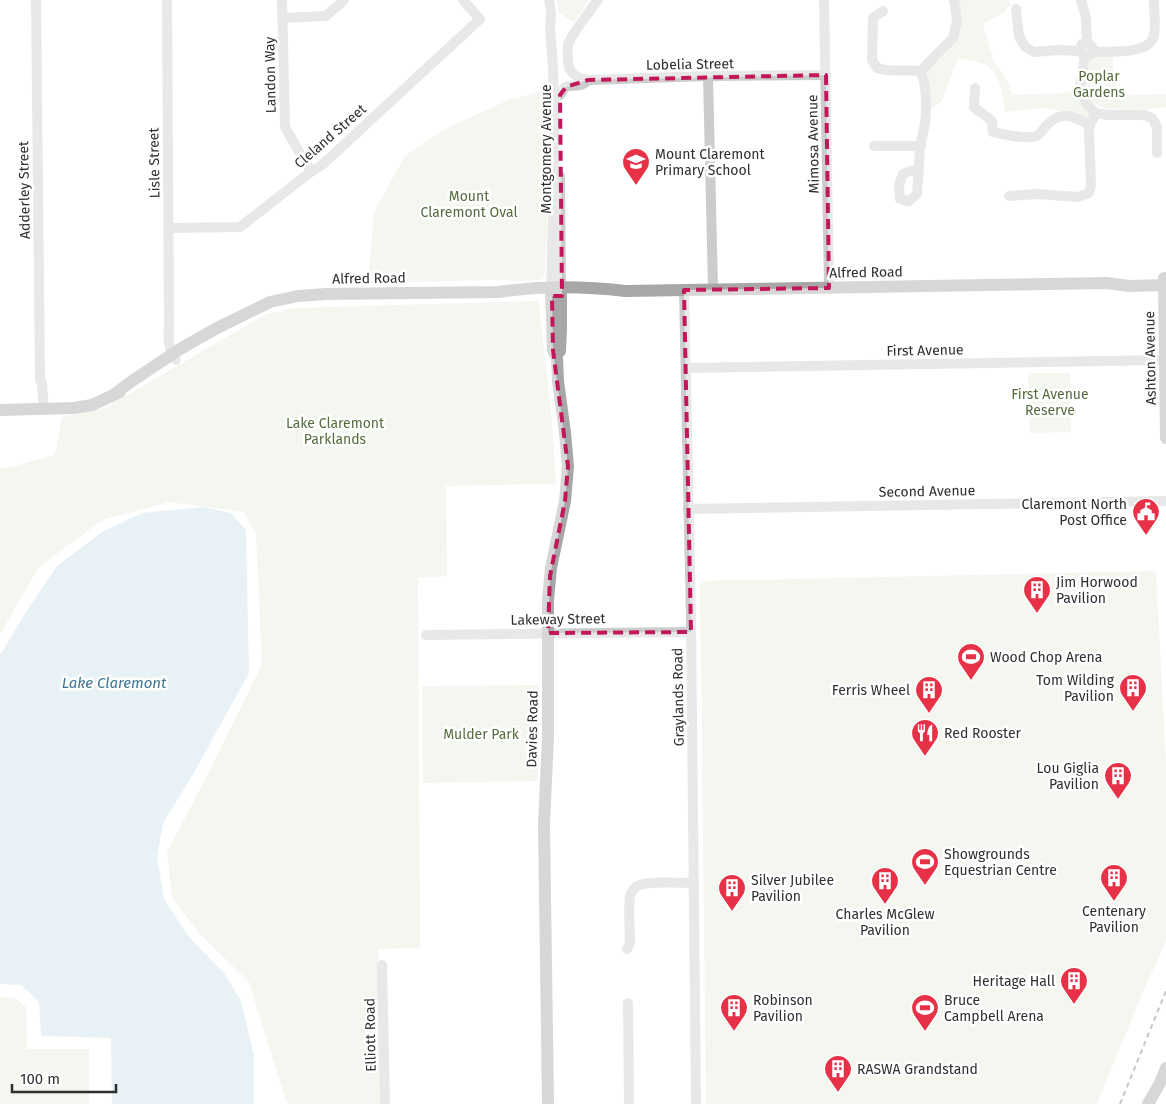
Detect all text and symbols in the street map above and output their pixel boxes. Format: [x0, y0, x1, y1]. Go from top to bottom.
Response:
street label: Landon Way [261, 36, 280, 113]
street label: Lobelia Street [646, 55, 735, 74]
park label: Poplar Gardens [1073, 68, 1126, 101]
street label: Montgomery Avenue [538, 84, 555, 214]
street label: Mimosa Avenue [804, 94, 823, 194]
street label: Cleland Street [291, 100, 370, 172]
street label: Lisle Street [145, 126, 164, 199]
street label: Adderley Street [15, 140, 34, 239]
place label: Mount Claremont Primary School [655, 146, 766, 179]
school or university icon: Mount Claremont Primary School [621, 147, 651, 186]
park label: Mount Claremont Oval [420, 188, 518, 221]
street label: Alfred Road [829, 263, 903, 282]
street label: Alfred Road [332, 269, 406, 288]
street label: Ashton Avenue [1141, 311, 1160, 405]
street label: First Avenue [886, 341, 964, 360]
park label: First Avenue Reserve [1011, 386, 1089, 419]
park label: Lake Claremont Parklands [286, 415, 385, 448]
street label: Second Avenue [879, 482, 975, 501]
place label: Claremont North Post Office [1021, 496, 1127, 529]
public building icon: Claremont North Post Office [1131, 497, 1161, 536]
place label: Jim Horwood Pavilion [1056, 574, 1138, 607]
building icon: Jim Horwood Pavilion [1022, 575, 1052, 614]
street label: Lakeway Street [510, 610, 607, 629]
sports icon: Wood Chop Arena [956, 642, 986, 681]
street label: Graylands Road [669, 647, 688, 747]
place label: Wood Chop Arena [990, 649, 1102, 666]
place label: Tom Wilding Pavilion [1036, 672, 1115, 705]
building icon: Tom Wilding Pavilion [1118, 673, 1148, 712]
water label: Lake Claremont [62, 674, 167, 692]
building icon: Ferris Wheel [914, 675, 944, 714]
place label: Ferris Wheel [832, 682, 910, 699]
street label: Davies Road [523, 690, 542, 768]
restaurant icon: Red Rooster [910, 718, 940, 757]
place label: Red Rooster [944, 725, 1022, 742]
park label: Mulder Park [443, 726, 520, 743]
place label: Lou Giglia Pavilion [1037, 760, 1099, 793]
building icon: Lou Giglia Pavilion [1103, 761, 1133, 800]
place label: Showgrounds Equestrian Centre [944, 846, 1057, 879]
sports icon: Showgrounds Equestrian Centre [910, 847, 940, 886]
building icon: Centenary Pavilion [1099, 863, 1129, 902]
building icon: Charles McGlew Pavilion [870, 866, 900, 905]
place label: Silver Jubilee Pavilion [751, 872, 834, 905]
building icon: Silver Jubilee Pavilion [717, 873, 747, 912]
place label: Centenary Pavilion [1082, 903, 1146, 936]
place label: Charles McGlew Pavilion [836, 906, 934, 939]
building icon: Heritage Hall [1059, 966, 1089, 1005]
place label: Heritage Hall [972, 973, 1055, 990]
place label: Robinson Pavilion [753, 992, 813, 1025]
place label: Bruce Campbell Arena [944, 992, 1044, 1025]
building icon: Robinson Pavilion [719, 993, 749, 1032]
sports icon: Bruce Campbell Arena [910, 993, 940, 1032]
street label: Elliott Road [361, 998, 380, 1072]
building icon: RASWA Grandstand [823, 1054, 853, 1093]
place label: RASWA Grandstand [857, 1061, 978, 1078]
scale bar [12, 1062, 116, 1094]
text: 100 m [20, 1070, 60, 1088]

